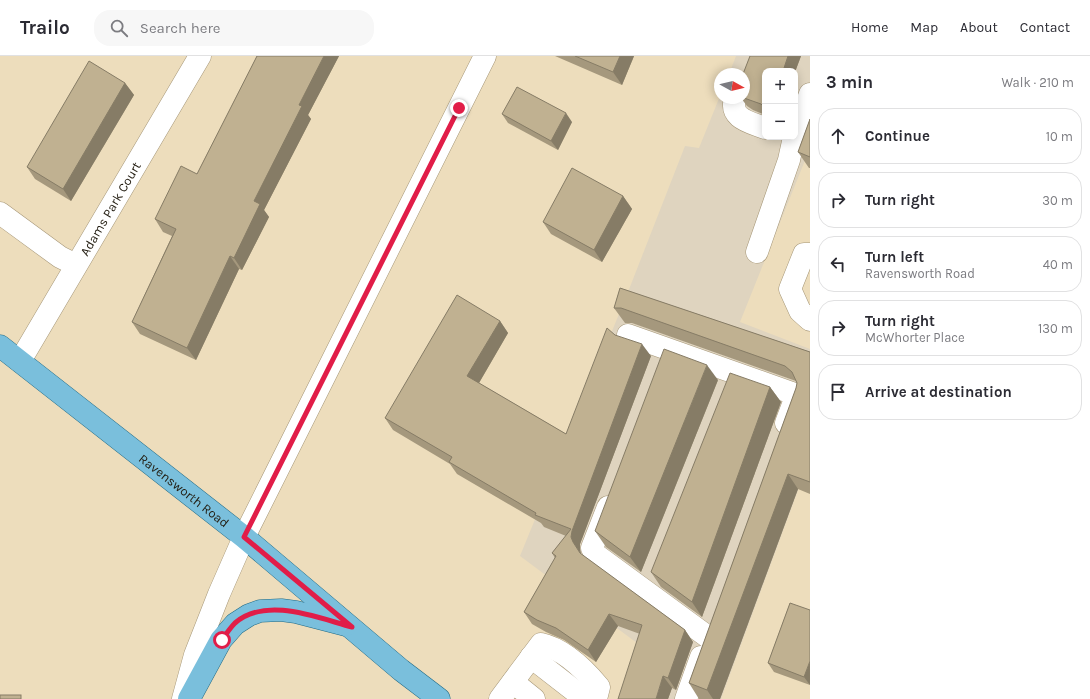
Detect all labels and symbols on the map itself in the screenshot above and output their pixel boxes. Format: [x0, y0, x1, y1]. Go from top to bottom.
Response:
north arrow [714, 68, 750, 104]
route end [450, 99, 468, 117]
street label: Adams Park Court [77, 159, 144, 258]
street label: Ravensworth Road [136, 451, 232, 530]
route start [213, 631, 231, 649]

